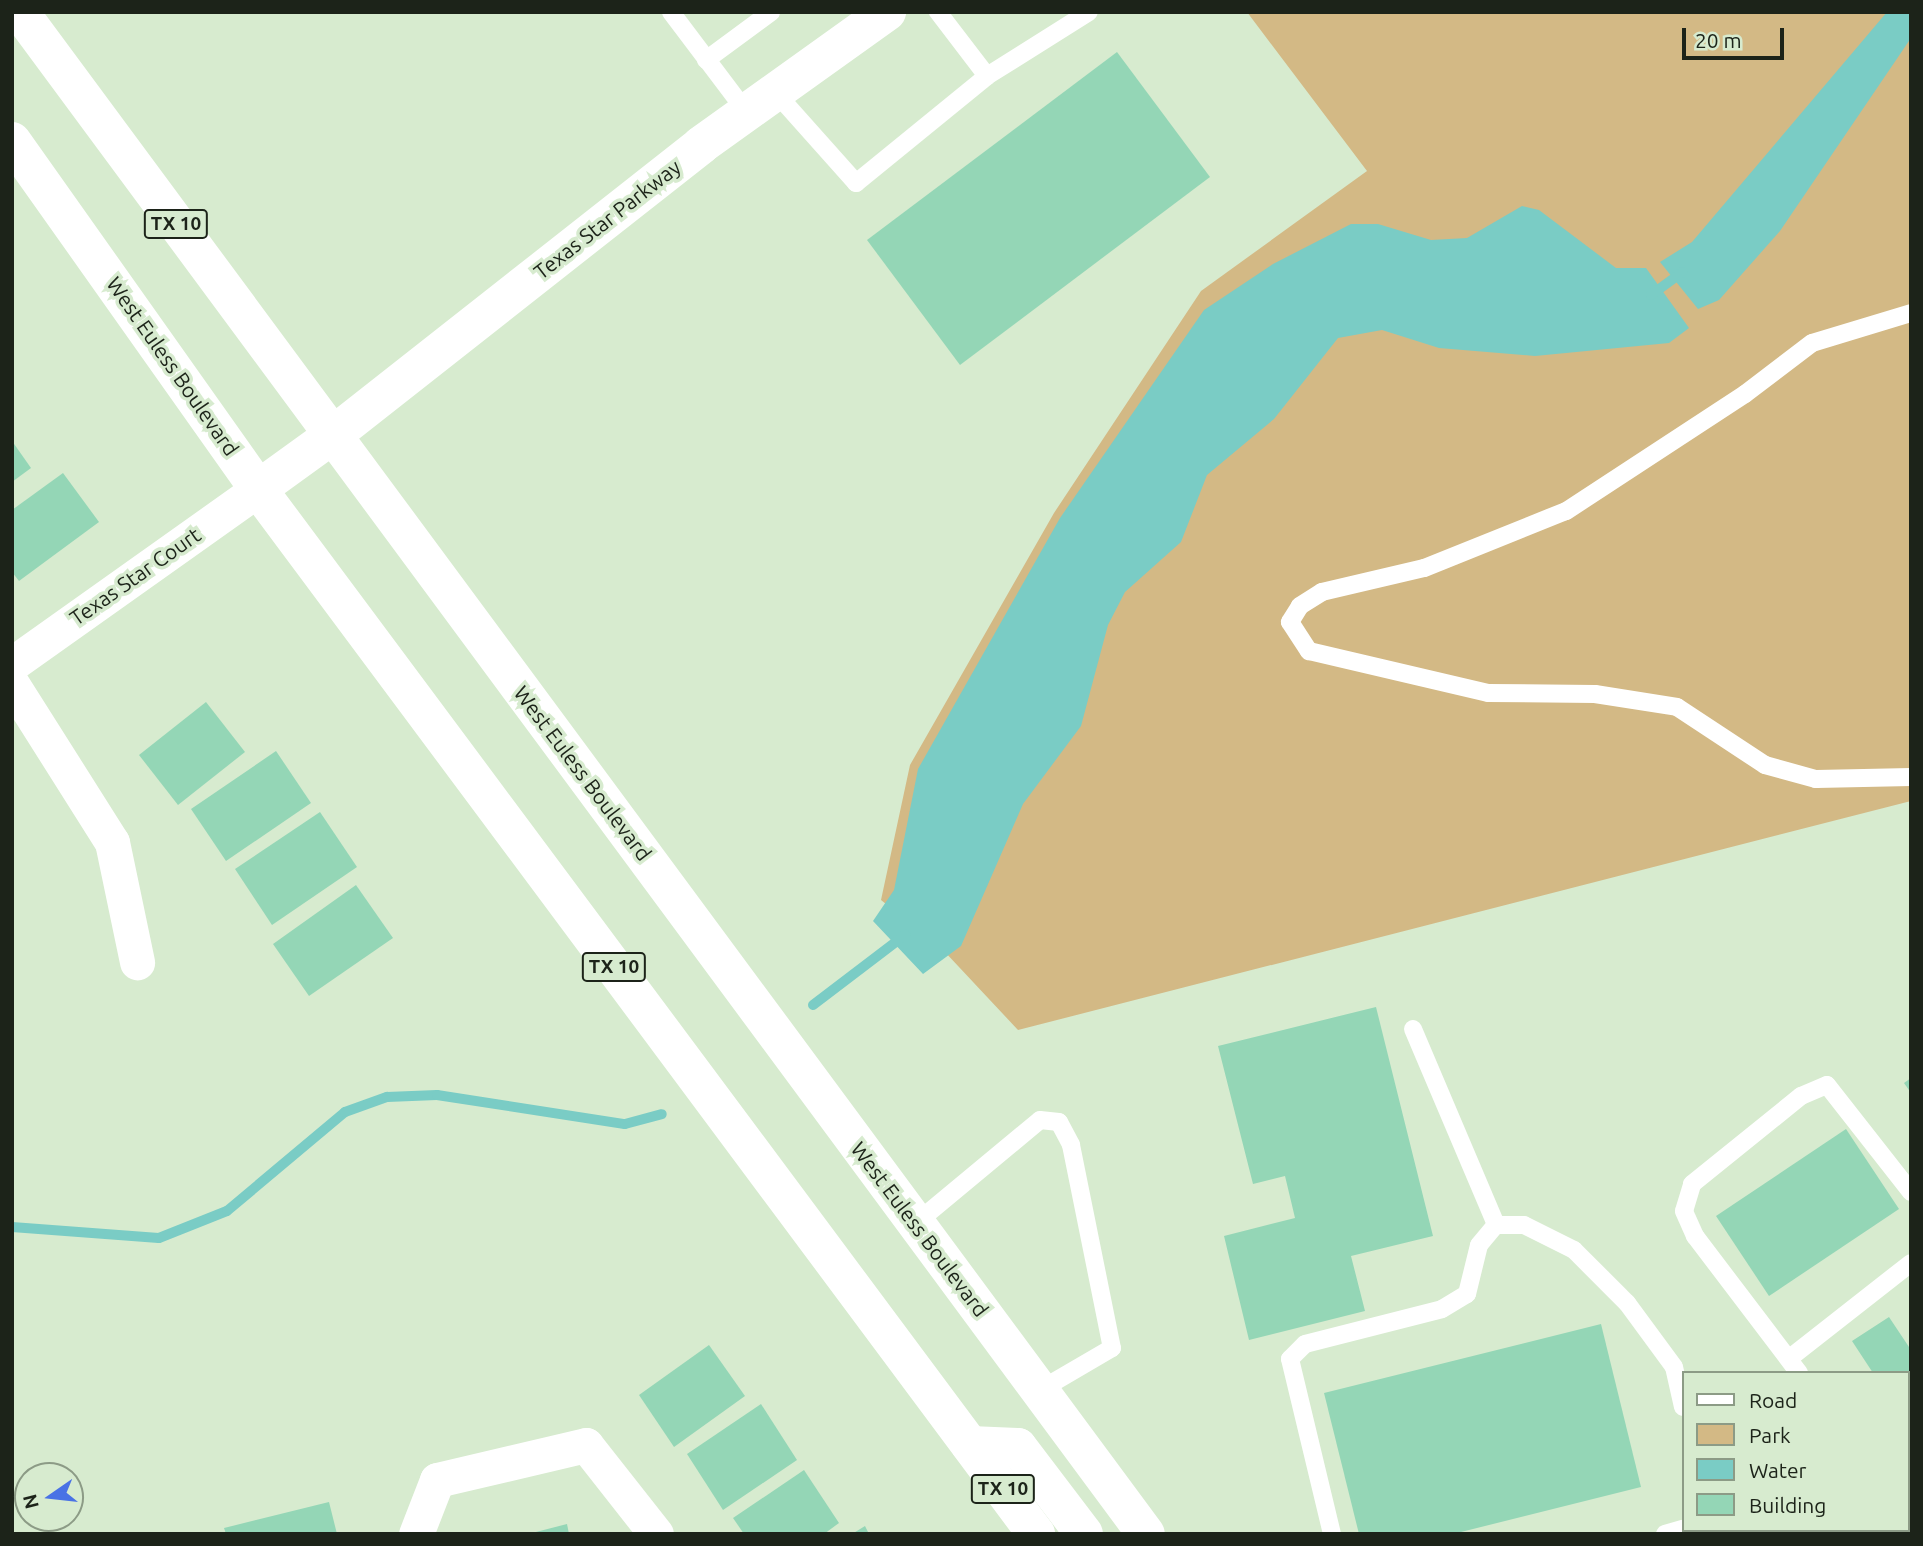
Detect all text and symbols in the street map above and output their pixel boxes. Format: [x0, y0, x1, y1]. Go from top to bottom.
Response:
scale bar [1685, 14, 1786, 58]
text: 20 m [1695, 28, 1742, 52]
street label: Texas Star Parkway [529, 154, 685, 284]
road number: TX 10 [143, 208, 209, 240]
street label: West Euless Boulevard [102, 272, 244, 460]
street label: Texas Star Court [65, 522, 205, 630]
street label: West Euless Boulevard [509, 681, 657, 865]
road number: TX 10 [581, 951, 647, 982]
street label: West Euless Boulevard [846, 1137, 994, 1321]
legend [1682, 1371, 1909, 1532]
text: Road [1749, 1388, 1797, 1412]
text: Park [1749, 1423, 1791, 1447]
text: Water [1749, 1458, 1807, 1482]
north arrow [14, 1462, 84, 1532]
road number: TX 10 [970, 1474, 1036, 1504]
text: N [18, 1492, 43, 1511]
text: Building [1749, 1493, 1826, 1517]

